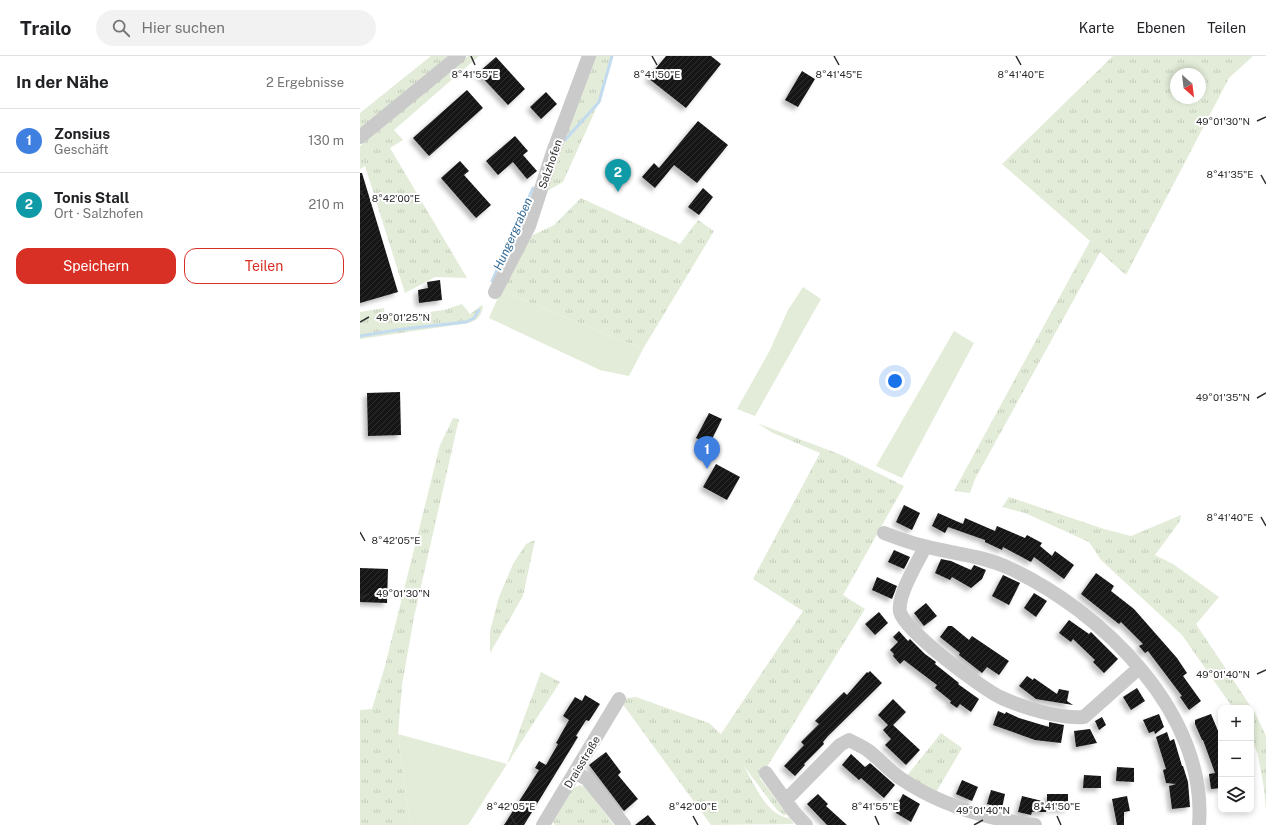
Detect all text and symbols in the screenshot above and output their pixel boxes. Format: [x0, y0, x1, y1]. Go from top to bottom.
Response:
search box [96, 10, 376, 46]
text: Trailo [20, 17, 72, 39]
icon: search [110, 17, 132, 39]
text: Hier suchen [142, 19, 225, 36]
text: Karte [1079, 20, 1114, 36]
text: Ebenen [1136, 20, 1185, 36]
text: Teilen [1207, 20, 1246, 36]
text: 8°41'55"E [451, 68, 499, 80]
text: 8°41'50"E [634, 68, 680, 80]
text: 8°41'45"E [815, 68, 863, 80]
text: 8°41'40"E [998, 68, 1044, 80]
north arrow [1170, 68, 1206, 104]
text: In der Nähe [16, 72, 109, 92]
text: 2 Ergebnisse [266, 75, 344, 90]
text: 49°01'30"N [1196, 115, 1250, 127]
text: Zonsius [54, 125, 110, 142]
text: 1 [26, 133, 32, 148]
text: 130 m [308, 133, 344, 148]
street label: Salzhofen [536, 138, 564, 190]
text: Geschäft [54, 142, 109, 157]
pin: 2 [605, 159, 631, 192]
text: 8°41'35"E [1206, 168, 1254, 180]
text: Tonis Stall [54, 189, 129, 206]
text: 8°42'00"E [372, 192, 420, 204]
water label: Hungergraben [491, 195, 535, 273]
text: 2 [25, 197, 33, 212]
text: 210 m [309, 197, 344, 212]
text: Ort · Salzhofen [54, 206, 143, 221]
button: Speichern [16, 248, 176, 284]
button: Teilen [184, 248, 344, 284]
text: 49°01'25"N [376, 311, 430, 323]
your location [885, 371, 905, 391]
text: 49°01'35"N [1196, 391, 1250, 403]
pin: 1 [694, 436, 720, 469]
text: 8°41'40"E [1207, 511, 1253, 523]
text: 8°42'05"E [372, 534, 420, 546]
text: 49°01'30"N [376, 587, 430, 599]
text: 49°01'40"N [1196, 668, 1250, 680]
map controls [1218, 705, 1254, 813]
button: + [1218, 705, 1254, 741]
street label: Draisstraße [562, 734, 602, 790]
button: − [1218, 741, 1254, 777]
button: layers [1218, 777, 1254, 813]
text: 8°42'05"E [487, 800, 535, 812]
text: 8°42'00"E [669, 800, 717, 812]
text: 8°41'55"E [851, 800, 899, 812]
text: 8°41'50"E [1034, 800, 1080, 812]
text: 49°01'40"N [956, 804, 1010, 816]

